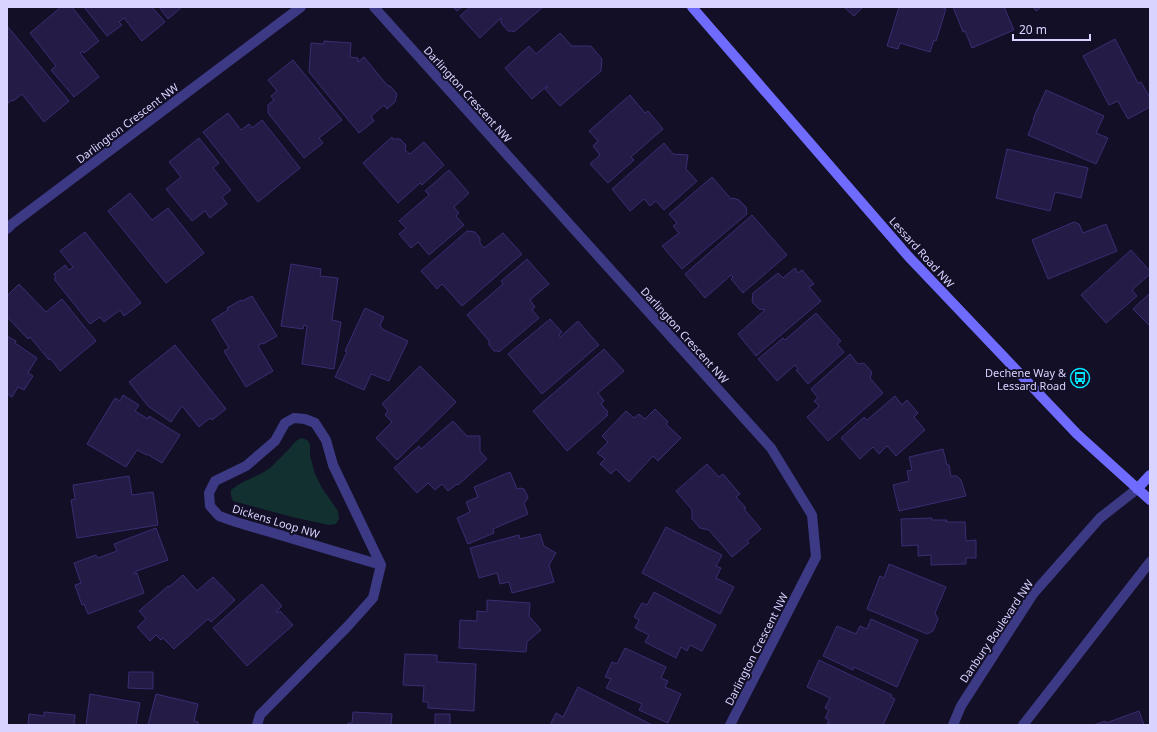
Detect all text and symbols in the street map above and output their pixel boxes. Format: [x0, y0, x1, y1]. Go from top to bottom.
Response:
scale bar [1013, 16, 1090, 42]
text: 20 m [1019, 21, 1047, 38]
street label: Darlington Crescent NW [421, 43, 516, 146]
street label: Darlington Crescent NW [73, 79, 182, 167]
street label: Lessard Road NW [886, 213, 958, 291]
street label: Darlington Crescent NW [638, 284, 733, 387]
place label: Dechene Way & Lessard Road [985, 365, 1067, 393]
bus stop icon: Dechene Way & Lessard Road [1069, 367, 1091, 389]
street label: Dickens Loop NW [231, 501, 322, 542]
street label: Danbury Boulevard NW [956, 576, 1037, 685]
street label: Darlington Crescent NW [721, 589, 791, 708]

